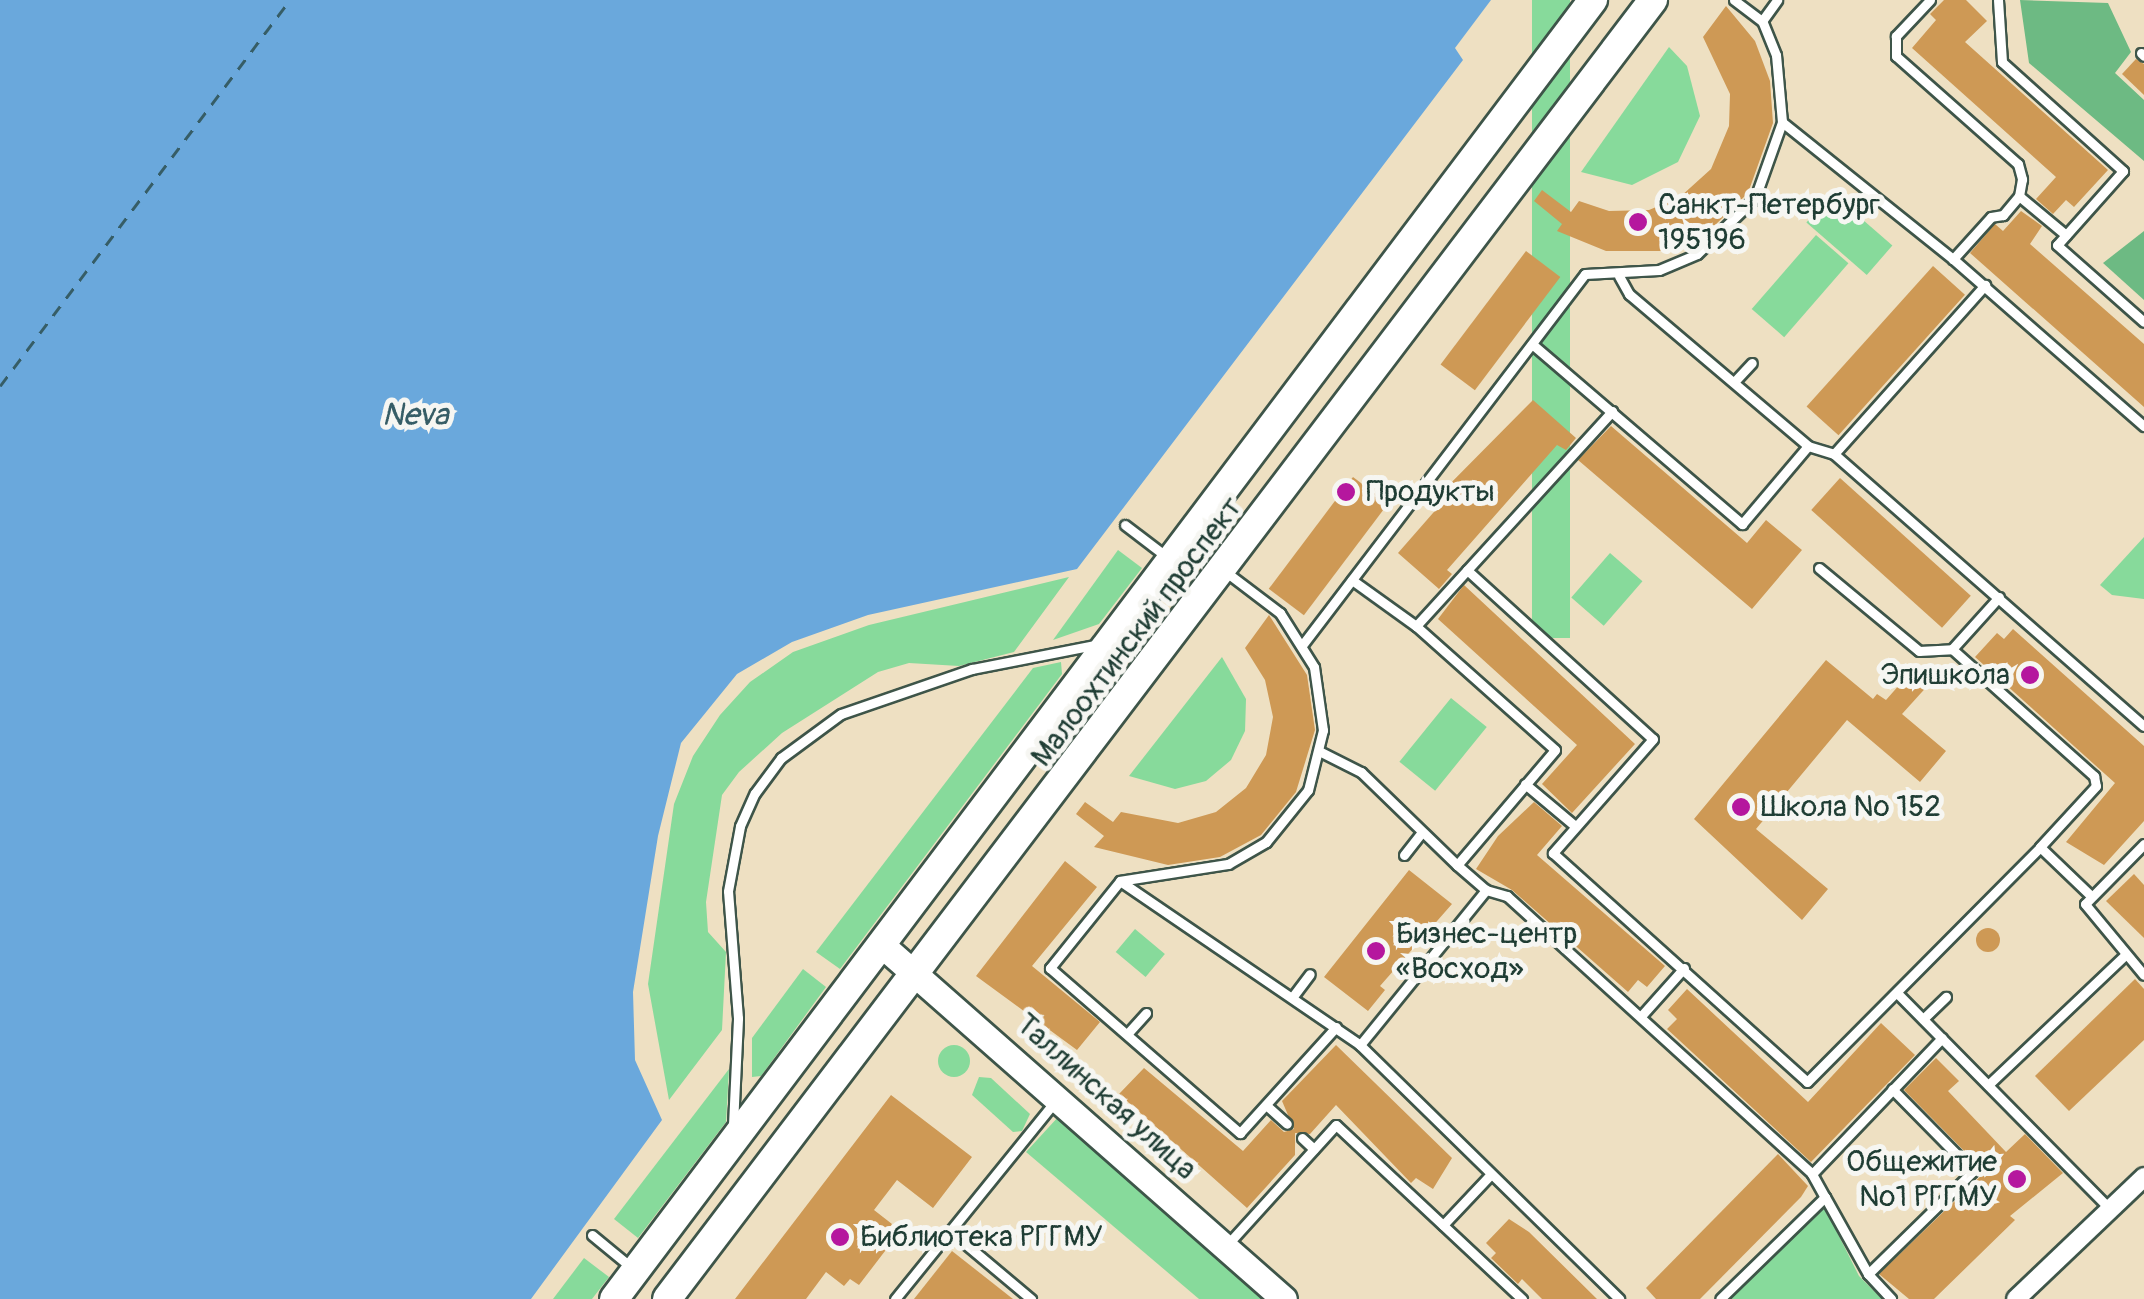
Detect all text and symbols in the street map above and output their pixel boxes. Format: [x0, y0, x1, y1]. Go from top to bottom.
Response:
place label: Санкт-Петербург 195196 [1658, 187, 1880, 258]
marker: Санкт-Петербург 195196 [1627, 211, 1649, 233]
water label: Neva [382, 396, 448, 434]
place label: Продукты [1366, 474, 1495, 510]
marker: Продукты [1335, 481, 1357, 503]
street label: Малоохтинский проспект [1024, 490, 1250, 774]
place label: Эпишкола [1881, 657, 2010, 693]
marker: Эпишкола [2019, 664, 2041, 686]
place label: Школа № 152 [1761, 789, 1941, 825]
marker: Школа № 152 [1730, 796, 1752, 818]
place label: Бизнес-центр «Восход» [1396, 916, 1577, 986]
marker: Бизнес-центр «Восход» [1365, 940, 1387, 962]
street label: Таллинская улица [1008, 1007, 1204, 1187]
place label: Общежитие №1 РГГМУ [1846, 1144, 1997, 1214]
marker: Общежитие №1 РГГМУ [2006, 1168, 2028, 1190]
place label: Библиотека РГГМУ [860, 1219, 1103, 1255]
marker: Библиотека РГГМУ [829, 1226, 851, 1248]

